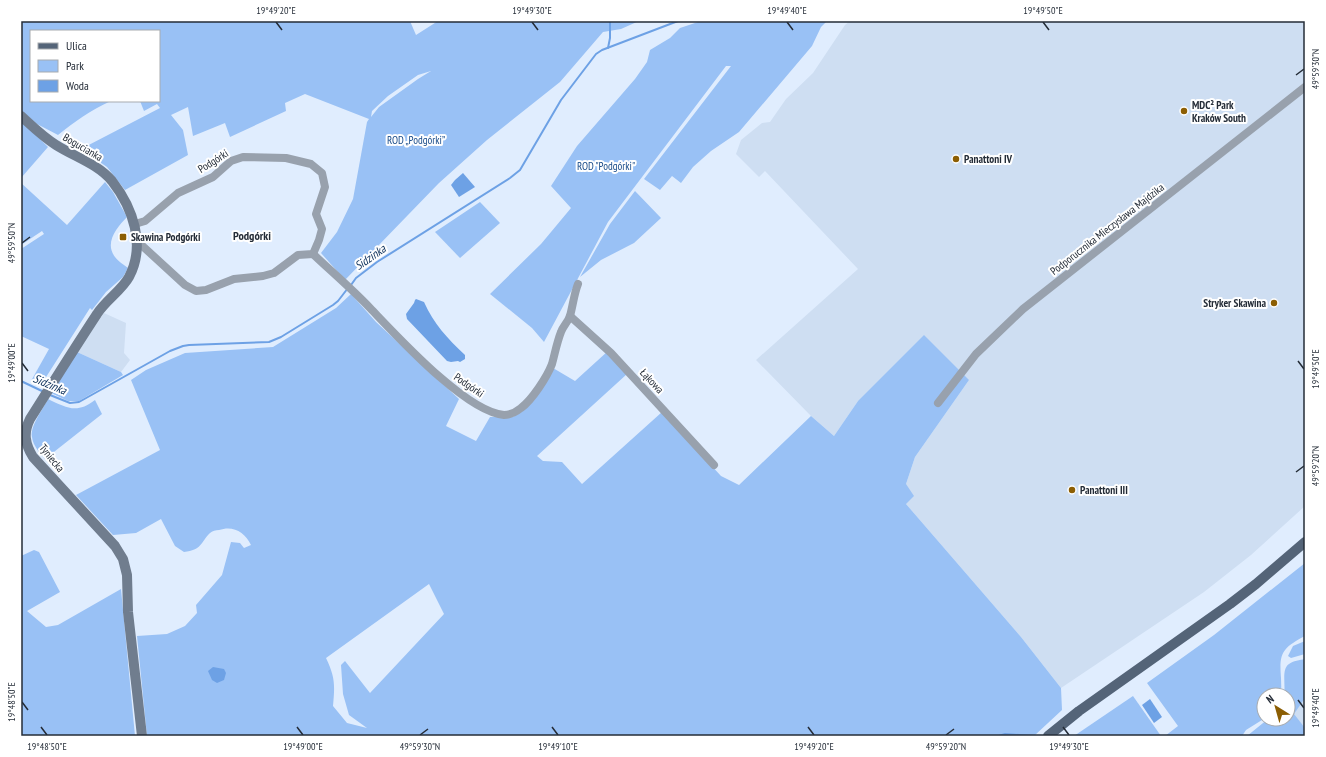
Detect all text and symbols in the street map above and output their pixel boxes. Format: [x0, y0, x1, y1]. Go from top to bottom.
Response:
text: 19°49'20"E [256, 4, 296, 17]
text: 19°49'30"E [512, 4, 552, 17]
text: 19°49'40"E [767, 4, 807, 17]
text: 19°49'50"E [1023, 4, 1063, 17]
legend [30, 30, 160, 102]
text: Ulica [66, 38, 87, 53]
text: 49°59'30"N [1309, 49, 1322, 89]
text: Park [66, 58, 84, 73]
text: Woda [66, 78, 89, 93]
place label: MDC² Park Kraków South [1192, 98, 1246, 125]
marker: MDC² Park Kraków South [1179, 106, 1189, 116]
street label: Bogucianka [61, 130, 105, 164]
park label: ROD „Podgórki” [387, 133, 445, 147]
street label: Podgórki [195, 146, 231, 176]
place label: Panattoni IV [964, 152, 1013, 166]
marker: Panattoni IV [951, 154, 961, 164]
park label: ROD "Podgórki" [577, 159, 635, 173]
street label: Podporucznika Mieczysława Majdzika [1047, 180, 1167, 278]
text: 49°59'50"N [5, 223, 18, 263]
district label: Podgórki [233, 228, 271, 243]
place label: Skawina Podgórki [131, 230, 201, 244]
marker: Skawina Podgórki [118, 232, 128, 242]
water label: Sidzinka [352, 240, 389, 273]
place label: Stryker Skawina [1203, 296, 1266, 310]
marker: Stryker Skawina [1269, 298, 1279, 308]
text: 19°49'00"E [5, 343, 18, 383]
text: 19°49'50"E [1309, 349, 1322, 389]
street label: Łąkowa [637, 366, 667, 396]
water label: Sidzinka [31, 370, 70, 398]
street label: Podgórki [451, 370, 487, 400]
street label: Tyniecka [36, 441, 68, 475]
text: 49°59'20"N [1309, 446, 1322, 486]
place label: Panattoni III [1080, 483, 1128, 497]
marker: Panattoni III [1067, 485, 1077, 495]
text: 19°48'50"E [5, 682, 18, 722]
north arrow [1256, 687, 1296, 727]
text: 19°49'40"E [1309, 688, 1322, 728]
text: N [1263, 692, 1277, 706]
text: 19°48'50"E [27, 740, 67, 753]
text: 19°49'00"E [283, 740, 323, 753]
text: 49°59'30"N [400, 740, 440, 753]
text: 19°49'10"E [538, 740, 578, 753]
text: 19°49'20"E [794, 740, 834, 753]
text: 49°59'20"N [926, 740, 966, 753]
text: 19°49'30"E [1049, 740, 1089, 753]

